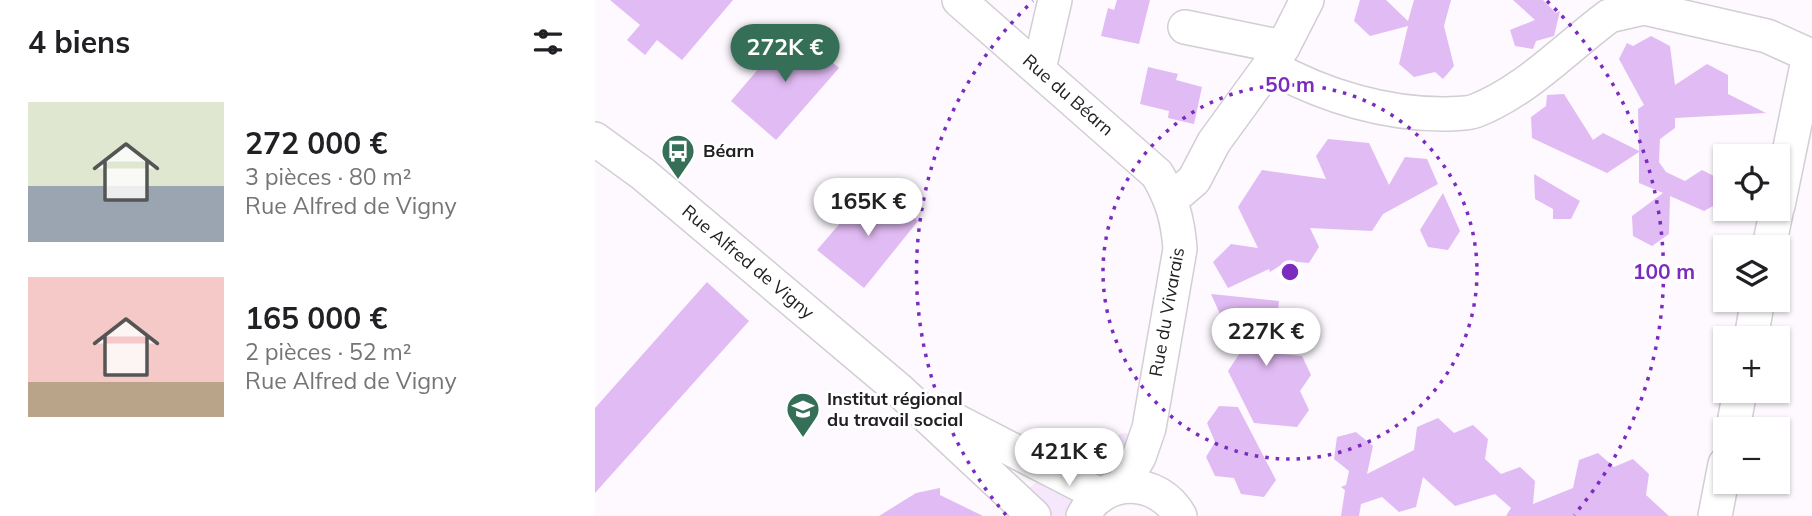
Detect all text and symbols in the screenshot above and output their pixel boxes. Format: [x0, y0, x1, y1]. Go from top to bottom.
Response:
text: 4 biens [28, 23, 130, 61]
icon: filters [529, 23, 567, 61]
pin: 272K € [728, 24, 842, 84]
text: 272K € [747, 32, 823, 61]
street label: Rue du Béarn [1018, 49, 1119, 140]
text: 50 m [1265, 71, 1315, 97]
text: 272 000 € [245, 124, 387, 162]
icon: home [84, 130, 168, 214]
bus stop icon: Béarn [659, 132, 697, 181]
place label: Béarn [703, 139, 754, 162]
map controls [1713, 144, 1790, 494]
button: locate [1713, 144, 1790, 221]
text: 3 pièces · 80 m² [245, 162, 412, 191]
pin: 165K € [811, 178, 925, 238]
text: 165K € [830, 186, 906, 215]
text: Rue Alfred de Vigny [245, 191, 457, 220]
street label: Rue Alfred de Vigny [677, 200, 819, 324]
button: layers [1713, 235, 1790, 312]
street label: Rue du Vivarais [1144, 245, 1189, 378]
text: 100 m [1633, 258, 1695, 284]
centre of rings [1278, 260, 1302, 284]
text: 165 000 € [245, 299, 387, 337]
icon: home [84, 305, 168, 389]
pin: 227K € [1209, 308, 1323, 368]
text: 227K € [1228, 316, 1304, 345]
button: + [1713, 326, 1790, 403]
text: 2 pièces · 52 m² [245, 337, 412, 366]
text: Rue Alfred de Vigny [245, 366, 457, 395]
place label: Institut régional du travail social [827, 387, 963, 431]
school or university icon: Institut régional du travail social [784, 390, 822, 439]
button: − [1713, 417, 1790, 494]
pin: 421K € [1012, 428, 1126, 488]
text: 421K € [1031, 436, 1107, 465]

